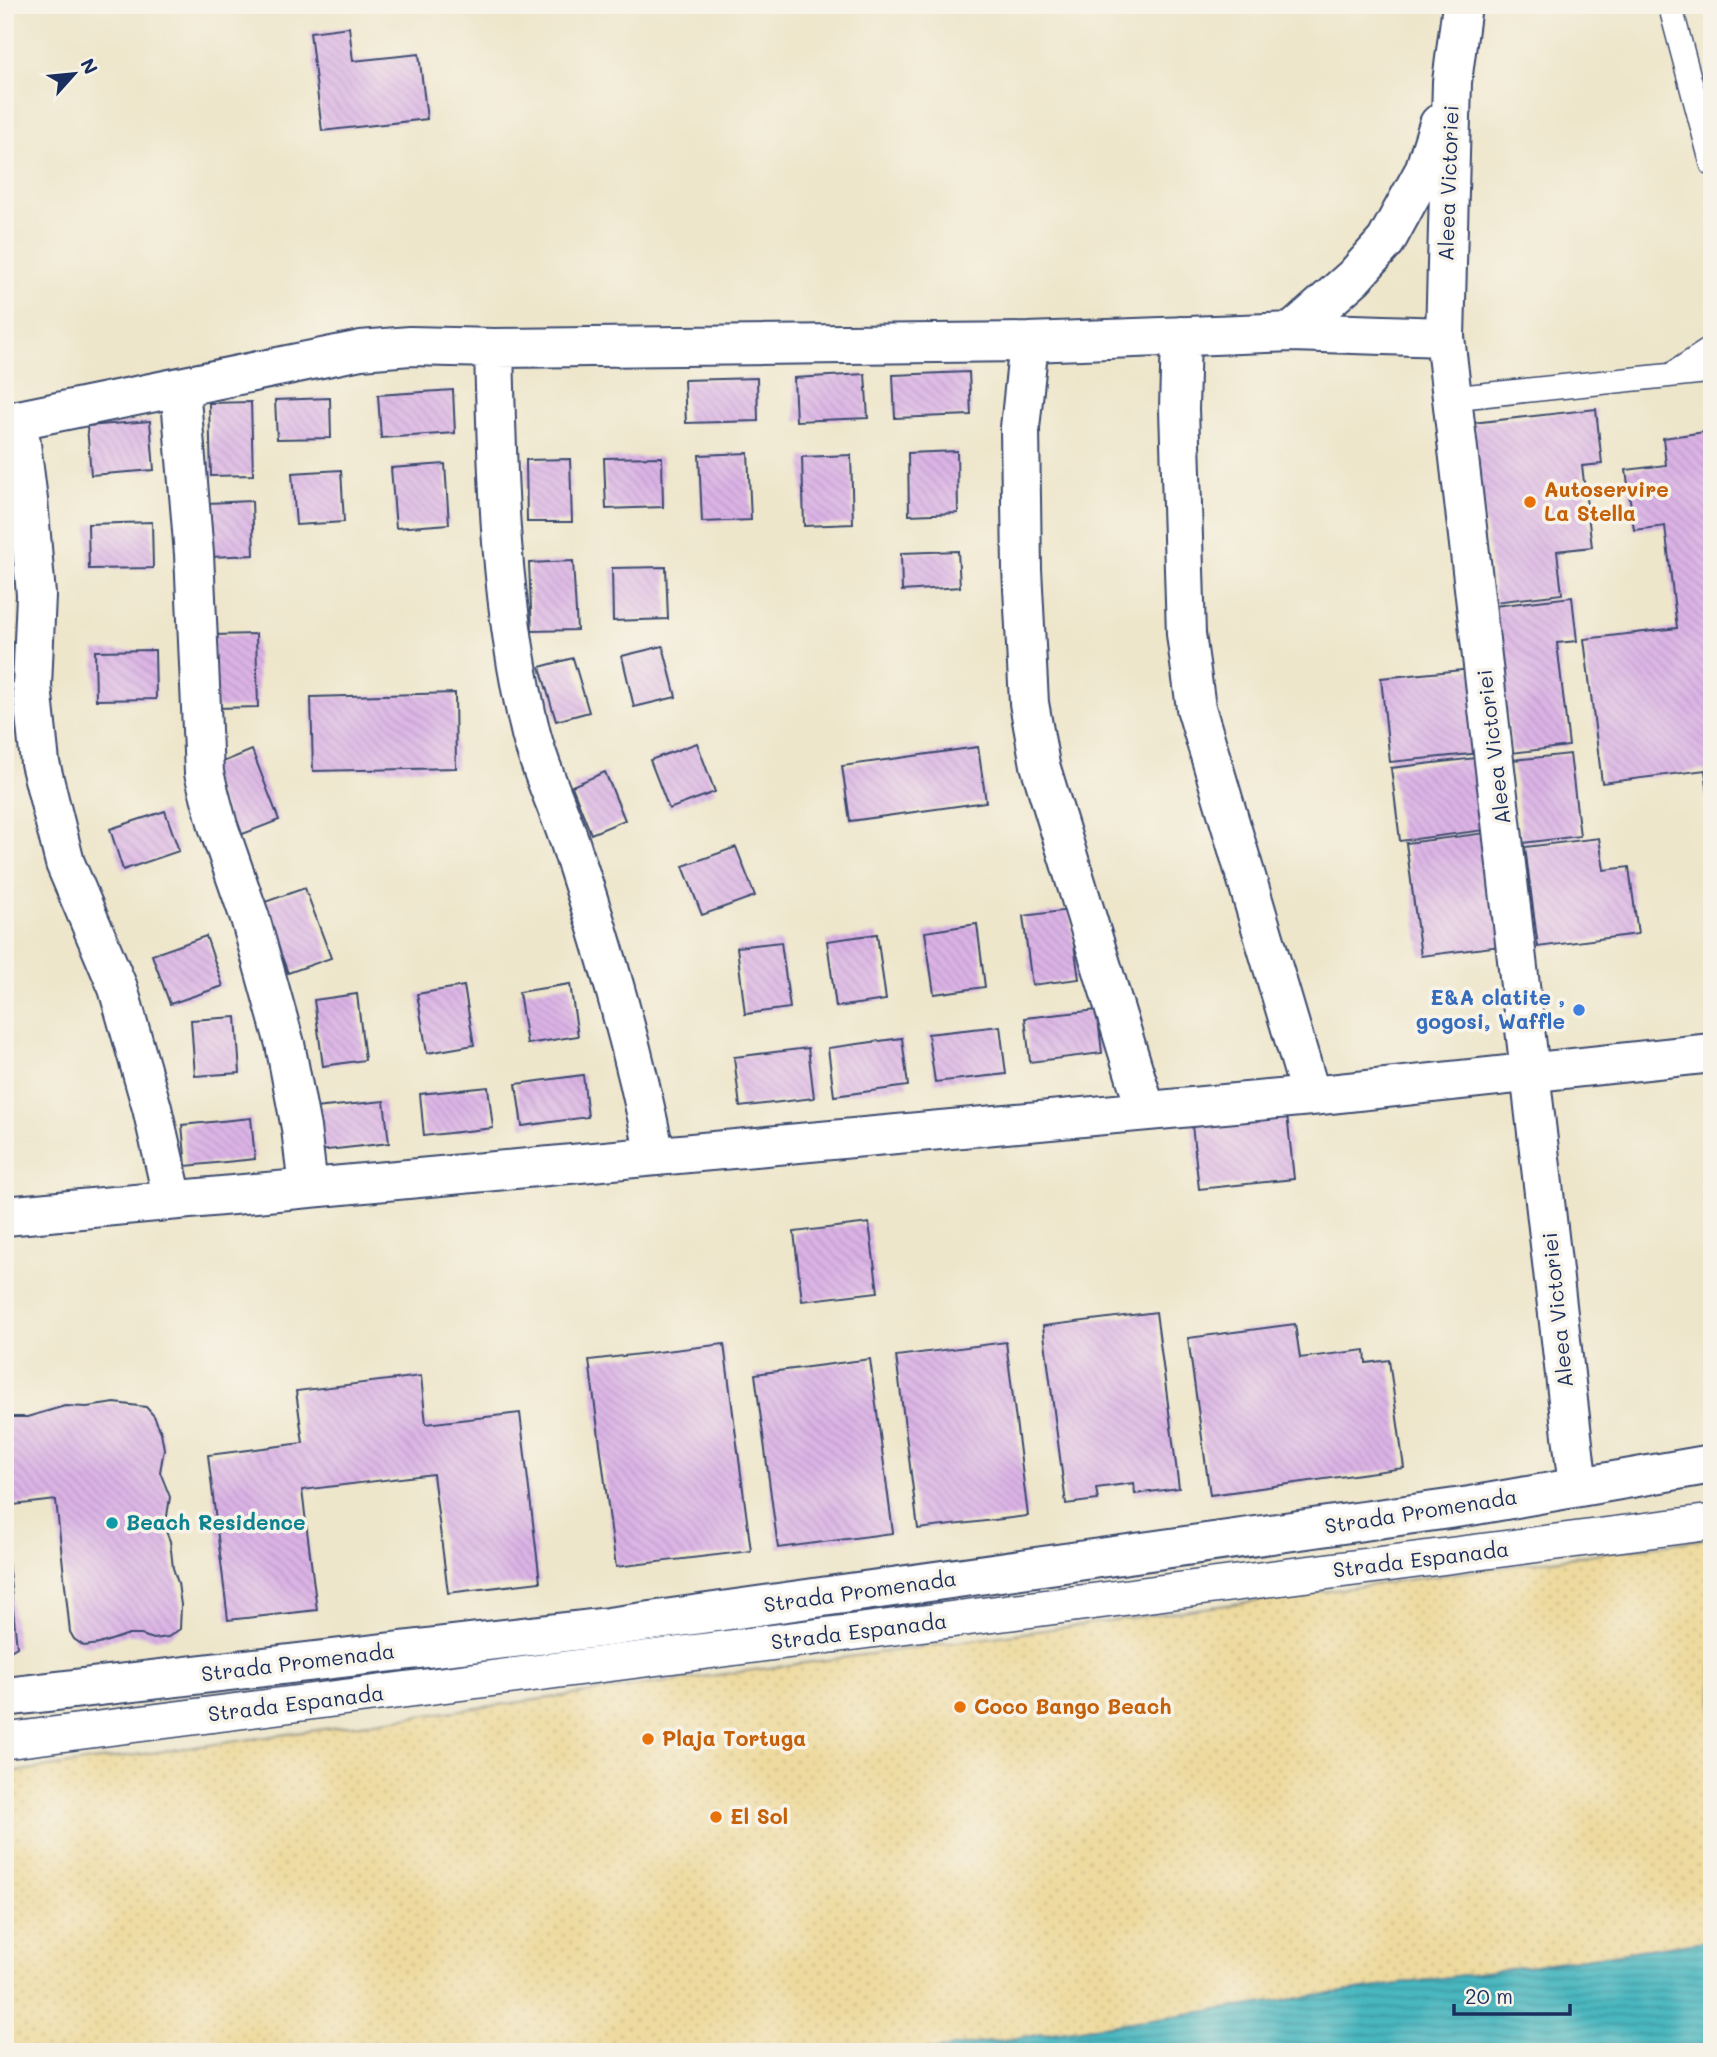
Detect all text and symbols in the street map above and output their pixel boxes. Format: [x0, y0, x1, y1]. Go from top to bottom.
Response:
north arrow [38, 38, 108, 108]
text: N [75, 54, 104, 78]
street label: Aleea Victoriei [1431, 105, 1464, 261]
place label: Autoservire La Stella [1544, 475, 1669, 526]
marker: Autoservire La Stella [1522, 494, 1538, 510]
street label: Aleea Victoriei [1470, 668, 1515, 826]
place label: E&A clatite , gogosi, Waffle [1416, 983, 1565, 1034]
marker: E&A clatite , gogosi, Waffle [1571, 1002, 1587, 1018]
street label: Aleea Victoriei [1535, 1231, 1578, 1389]
street label: Strada Promenada [1323, 1482, 1519, 1539]
place label: Beach Residence [126, 1508, 306, 1535]
marker: Beach Residence [104, 1515, 120, 1531]
street label: Strada Espanada [1331, 1534, 1510, 1583]
street label: Strada Promenada [762, 1564, 958, 1617]
street label: Strada Espanada [769, 1606, 948, 1655]
street label: Strada Promenada [200, 1636, 396, 1687]
street label: Strada Espanada [206, 1678, 385, 1727]
place label: Coco Bango Beach [974, 1692, 1171, 1719]
marker: Coco Bango Beach [952, 1699, 968, 1715]
place label: Plaja Tortuga [662, 1724, 806, 1751]
marker: Plaja Tortuga [640, 1731, 656, 1747]
place label: El Sol [730, 1802, 788, 1829]
marker: El Sol [708, 1809, 724, 1825]
scale bar [1454, 1973, 1570, 2017]
text: 20 m [1465, 1982, 1513, 2009]

